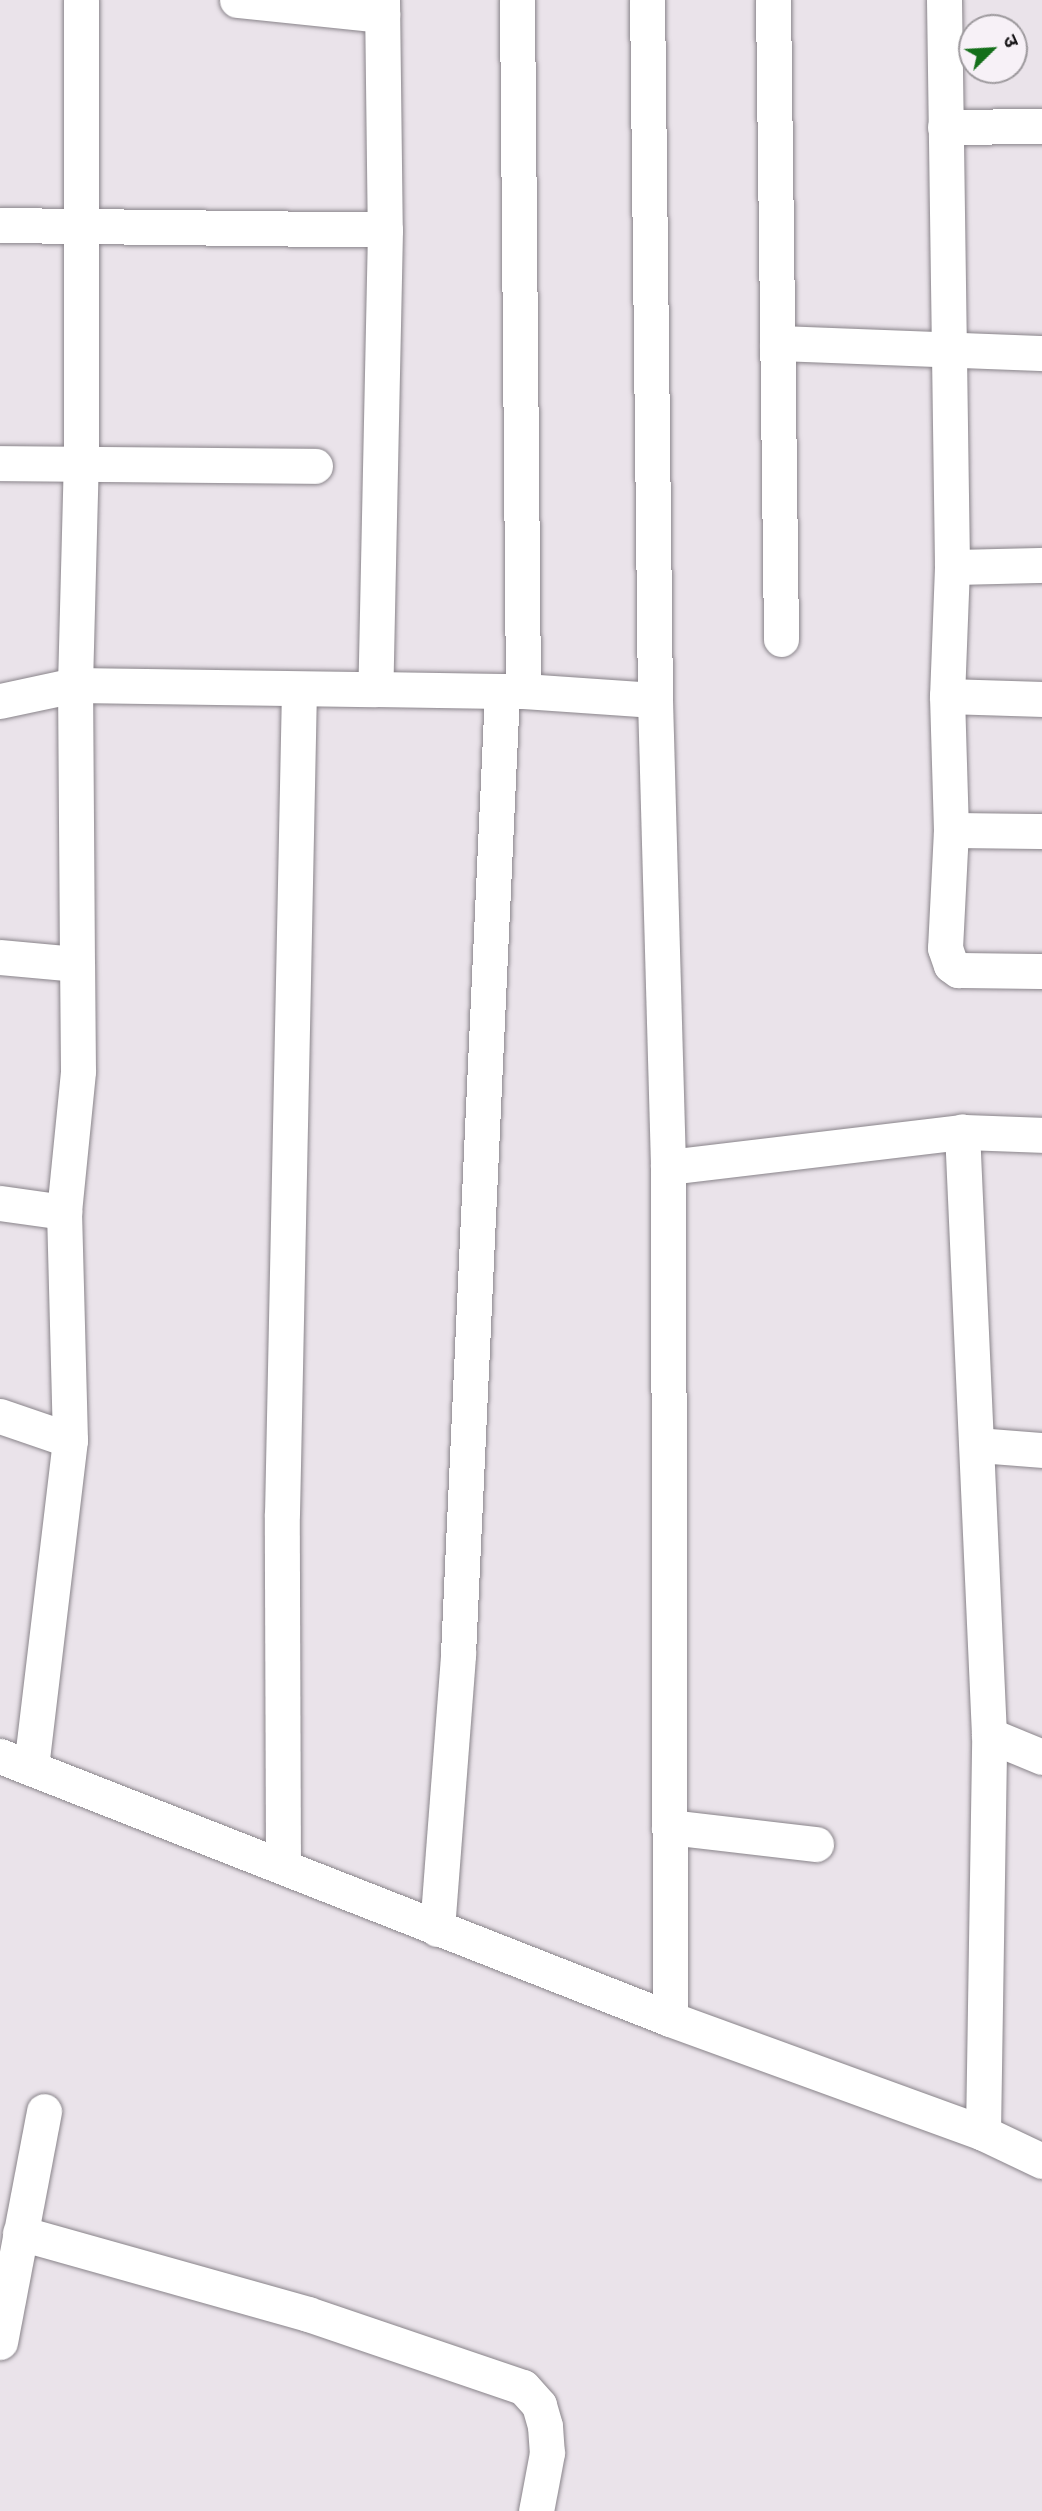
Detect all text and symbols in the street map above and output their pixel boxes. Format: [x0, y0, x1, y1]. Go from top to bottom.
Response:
north arrow [958, 14, 1028, 84]
text: उ [998, 31, 1024, 51]

